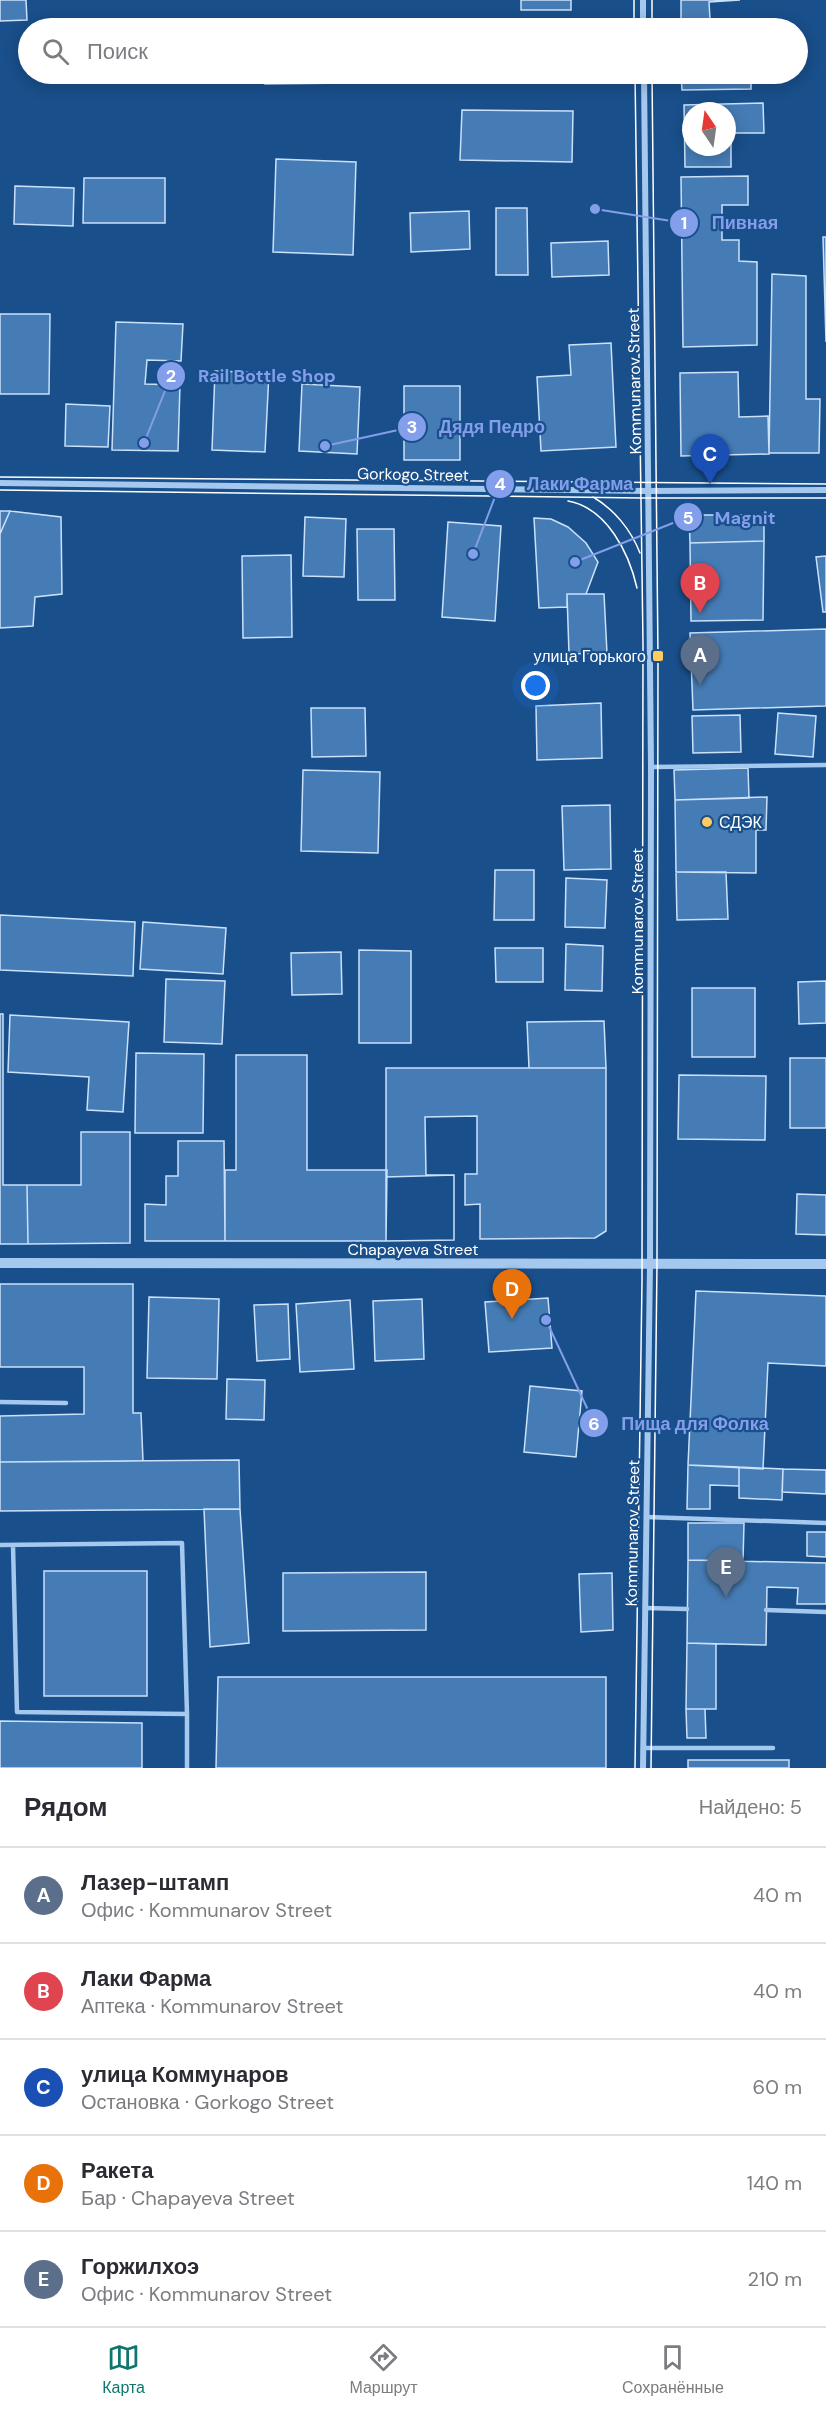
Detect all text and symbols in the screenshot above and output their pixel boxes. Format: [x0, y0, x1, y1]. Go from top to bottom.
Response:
search box [18, 18, 808, 84]
icon: search [39, 35, 72, 68]
text: Поиск [87, 37, 148, 66]
north arrow [682, 102, 736, 156]
callout: Пивная [669, 205, 790, 241]
text: 1 [681, 211, 687, 235]
text: Пивная [712, 211, 778, 235]
street label: Kommunarov Street [623, 308, 646, 454]
callout: Rail Bottle Shop [156, 358, 348, 394]
text: 2 [166, 364, 176, 388]
text: Rail Bottle Shop [198, 364, 336, 388]
callout: Дядя Педро [397, 409, 557, 445]
text: 3 [407, 415, 417, 439]
text: Дядя Педро [439, 415, 545, 439]
pin: C [690, 434, 730, 484]
street label: Gorkogo Street [357, 463, 469, 486]
callout: Лаки Фарма [485, 466, 646, 502]
text: 4 [494, 472, 506, 496]
text: Лаки Фарма [527, 472, 634, 496]
callout: Magnit [673, 499, 788, 535]
text: 5 [682, 506, 694, 530]
text: Magnit [714, 506, 776, 530]
pin: B [680, 564, 720, 613]
pin: A [680, 636, 720, 685]
place label: улица Горького [534, 646, 646, 667]
marker: улица Горького [651, 649, 665, 663]
your location [521, 671, 550, 700]
place label: СДЭК [719, 812, 763, 833]
marker: СДЭК [700, 815, 714, 829]
street label: Kommunarov Street [627, 848, 648, 994]
street label: Chapayeva Street [347, 1239, 479, 1260]
pin: D [492, 1270, 532, 1319]
callout: Пища для Фолка [579, 1405, 781, 1441]
text: 6 [588, 1412, 600, 1436]
text: Пища для Фолка [621, 1412, 770, 1436]
street label: Kommunarov Street [621, 1460, 644, 1606]
pin: E [706, 1548, 746, 1597]
text: Рядом [24, 1790, 107, 1824]
text: Найдено: 5 [699, 1794, 802, 1820]
text: Лазер-штамп [81, 1868, 229, 1897]
text: A [36, 1882, 51, 1908]
text: 40 m [753, 1882, 802, 1908]
text: Офис · Kommunarov Street [81, 1897, 332, 1923]
text: Лаки Фарма [81, 1964, 211, 1993]
text: B [37, 1978, 50, 2004]
text: 40 m [753, 1978, 802, 2004]
text: Аптека · Kommunarov Street [81, 1993, 343, 2019]
text: улица Коммунаров [81, 2060, 289, 2089]
text: C [36, 2074, 51, 2100]
text: 60 m [753, 2074, 802, 2100]
text: Остановка · Gorkogo Street [81, 2089, 334, 2115]
text: Ракета [81, 2156, 154, 2185]
text: D [36, 2170, 51, 2196]
text: 140 m [747, 2170, 802, 2196]
text: Бар · Chapayeva Street [81, 2185, 295, 2211]
text: Горжилхоэ [81, 2252, 199, 2281]
text: E [38, 2266, 49, 2292]
text: 210 m [747, 2266, 802, 2292]
text: Офис · Kommunarov Street [81, 2281, 332, 2307]
tab: Карта [102, 2341, 145, 2398]
tab: Маршрут [349, 2341, 418, 2398]
tab: Сохранённые [622, 2341, 724, 2398]

